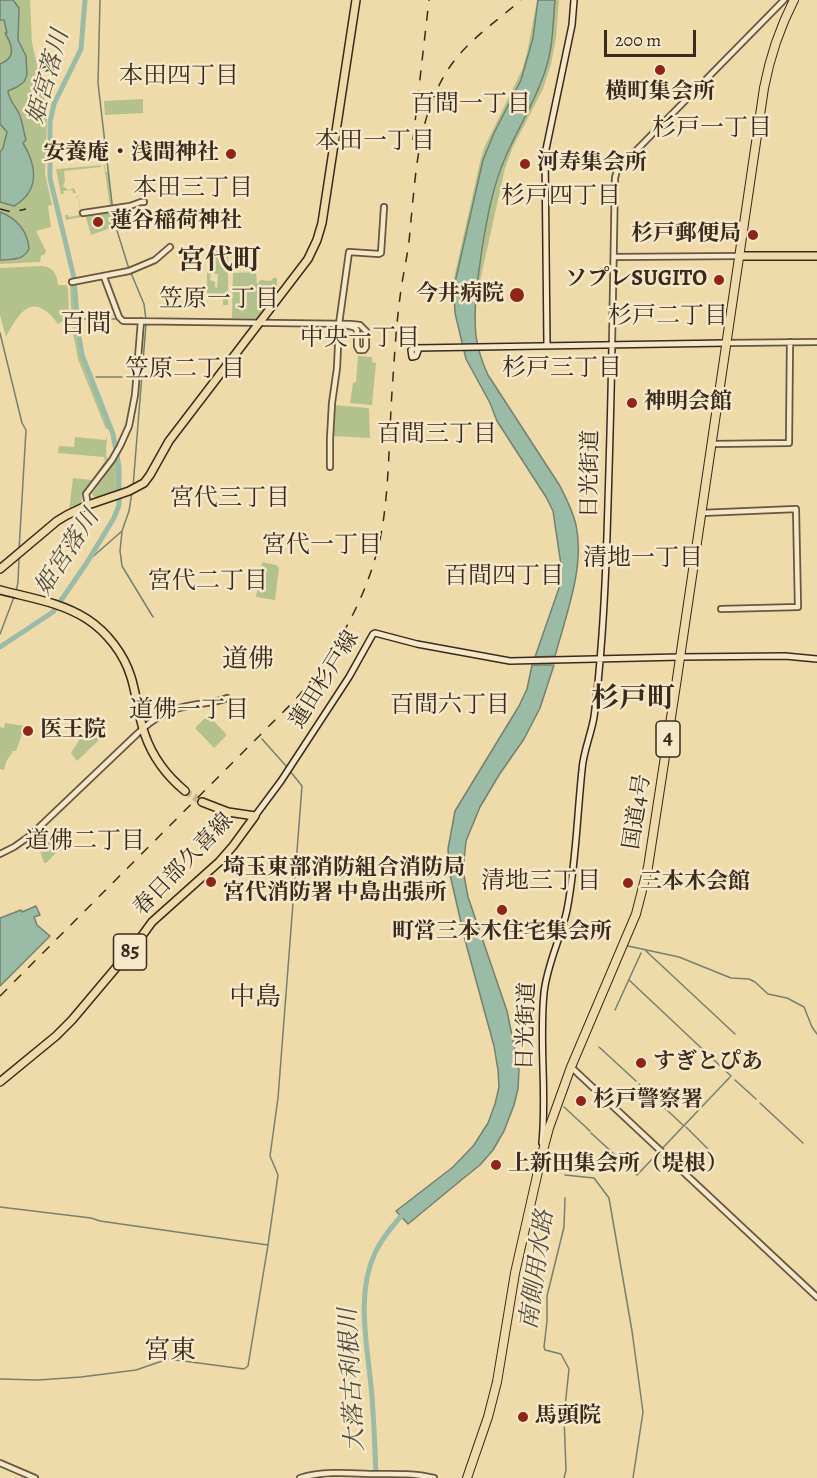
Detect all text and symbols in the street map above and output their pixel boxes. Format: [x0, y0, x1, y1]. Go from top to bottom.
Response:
scale bar [607, 18, 698, 56]
water label: 姫宮落川 [22, 27, 76, 127]
text: 200 m [615, 28, 661, 52]
district label: 本田四丁目 [119, 63, 239, 91]
marker: 横町集会所 [653, 63, 667, 77]
place label: 横町集会所 [605, 80, 715, 106]
district label: 百間一丁目 [411, 91, 531, 119]
district label: 杉戸一丁目 [652, 115, 772, 143]
district label: 本田一丁目 [315, 128, 435, 156]
place label: 安養庵・浅間神社 [43, 141, 219, 167]
marker: 安養庵・浅間神社 [224, 147, 238, 161]
place label: 河寿集会所 [537, 151, 647, 177]
marker: 河寿集会所 [518, 157, 532, 171]
district label: 本田三丁目 [133, 175, 253, 203]
district label: 杉戸四丁目 [501, 183, 621, 211]
place label: 蓮谷稲荷神社 [110, 209, 242, 235]
marker: 蓮谷稲荷神社 [91, 215, 105, 229]
place label: 杉戸郵便局 [631, 222, 741, 248]
marker: 杉戸郵便局 [746, 228, 760, 242]
district label: 宮代町 [177, 245, 261, 279]
place label: ソプレSUGITO [565, 267, 707, 293]
marker: ソプレSUGITO [712, 273, 726, 287]
place label: 今井病院 [416, 282, 504, 308]
district label: 笠原一丁目 [159, 286, 279, 314]
marker: 今井病院 [508, 286, 526, 304]
district label: 杉戸二丁目 [608, 303, 728, 331]
district label: 百間 [60, 310, 112, 342]
district label: 中央一丁目 [300, 325, 420, 353]
district label: 杉戸三丁目 [502, 355, 622, 383]
district label: 笠原二丁目 [125, 356, 245, 384]
place label: 神明会館 [644, 390, 732, 416]
marker: 神明会館 [625, 396, 639, 410]
district label: 百間三丁目 [377, 421, 497, 449]
street label: 日光街道 [577, 430, 605, 518]
district label: 宮代三丁目 [170, 485, 290, 513]
water label: 姫宮落川 [30, 505, 106, 601]
district label: 宮代一丁目 [262, 532, 382, 560]
district label: 清地一丁目 [583, 545, 703, 573]
district label: 百間四丁目 [444, 563, 564, 591]
district label: 宮代二丁目 [148, 568, 268, 596]
street label: 蓮田杉戸線 [285, 626, 365, 734]
district label: 道佛 [222, 645, 274, 677]
district label: 杉戸町 [591, 683, 675, 717]
district label: 百間六丁目 [390, 692, 510, 720]
district label: 道佛一丁目 [129, 697, 249, 725]
place label: 医王院 [40, 718, 106, 744]
road number: 4 [656, 721, 680, 757]
marker: 医王院 [21, 724, 35, 738]
street label: 国道4号 [619, 772, 657, 852]
street label: 春日部久喜線 [129, 808, 239, 922]
district label: 道佛二丁目 [25, 828, 145, 856]
place label: 埼玉東部消防組合消防局 宮代消防署 中島出張所 [223, 856, 465, 908]
district label: 清地三丁目 [481, 868, 601, 896]
place label: 三本木会館 [640, 870, 750, 896]
marker: 埼玉東部消防組合消防局 宮代消防署 中島出張所 [204, 875, 218, 889]
marker: 三本木会館 [621, 876, 635, 890]
marker: 町営三本木住宅集会所 [495, 903, 509, 917]
place label: 町営三本木住宅集会所 [392, 920, 612, 946]
road number: 85 [114, 934, 146, 970]
street label: 日光街道 [512, 982, 542, 1070]
district label: 中島 [229, 983, 281, 1015]
place label: すぎとぴあ [653, 1050, 763, 1076]
marker: すぎとぴあ [634, 1056, 648, 1070]
place label: 杉戸警察署 [593, 1088, 703, 1114]
marker: 杉戸警察署 [574, 1094, 588, 1108]
place label: 上新田集会所（堤根） [508, 1152, 728, 1178]
marker: 上新田集会所（堤根） [489, 1158, 503, 1172]
water label: 南側用水路 [515, 1209, 561, 1331]
water label: 大落古利根川 [335, 1307, 371, 1453]
district label: 宮東 [144, 1336, 196, 1368]
place label: 馬頭院 [535, 1404, 601, 1430]
marker: 馬頭院 [516, 1410, 530, 1424]

